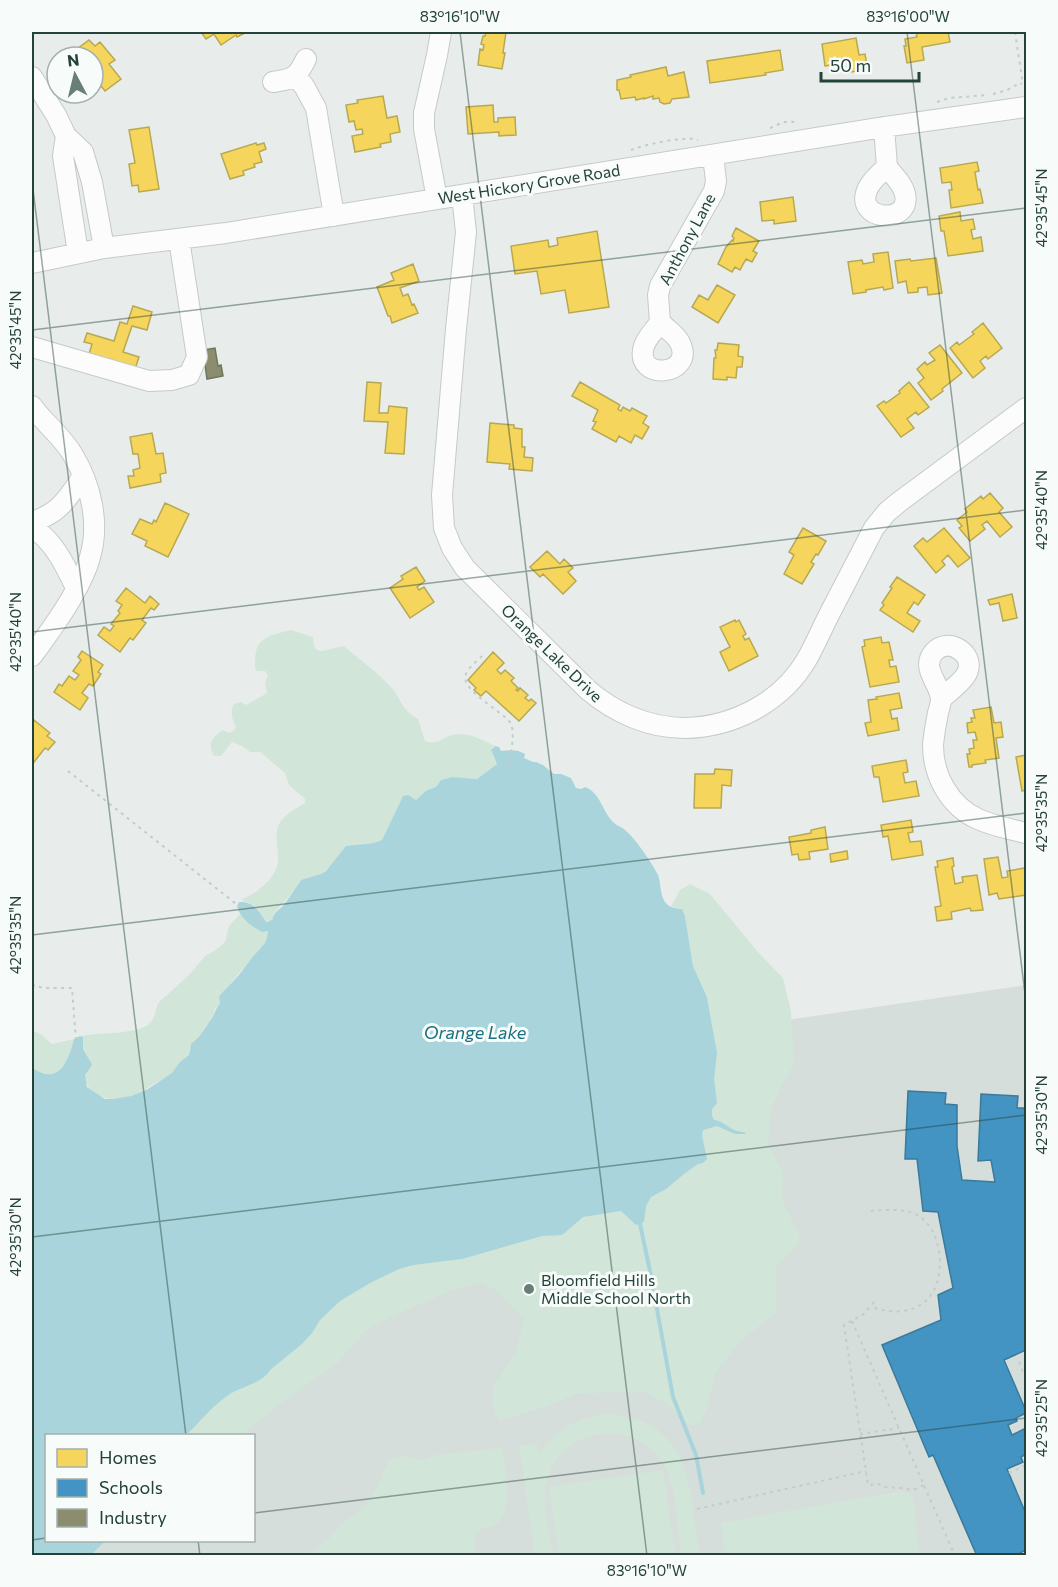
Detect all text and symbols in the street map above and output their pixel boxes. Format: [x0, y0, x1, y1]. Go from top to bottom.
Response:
text: 83°16'10"W [420, 7, 500, 25]
text: 83°16'00"W [866, 7, 950, 25]
north arrow [45, 45, 105, 105]
scale bar [821, 45, 918, 83]
text: N [66, 49, 80, 70]
text: 50 m [830, 54, 871, 76]
street label: West Hickory Grove Road [437, 160, 621, 207]
text: 42°35'45"N [1032, 169, 1050, 247]
street label: Anthony Lane [654, 190, 719, 288]
text: 42°35'45"N [6, 291, 24, 369]
text: 42°35'40"N [1032, 470, 1050, 550]
text: 42°35'40"N [6, 592, 24, 672]
street label: Orange Lake Drive [498, 600, 607, 706]
text: 42°35'35"N [1032, 774, 1050, 852]
text: 42°35'35"N [6, 896, 24, 974]
water label: Orange Lake [424, 1021, 527, 1043]
text: 42°35'30"N [1032, 1075, 1050, 1155]
text: 42°35'30"N [6, 1197, 24, 1277]
place label: Bloomfield Hills Middle School North [541, 1270, 691, 1307]
marker: Bloomfield Hills Middle School North [522, 1282, 536, 1296]
text: 42°35'25"N [1032, 1379, 1050, 1457]
legend [45, 1434, 255, 1542]
text: Homes [99, 1446, 157, 1468]
text: Schools [99, 1476, 163, 1498]
text: Industry [99, 1506, 167, 1528]
text: 83°16'10"W [607, 1561, 687, 1579]

